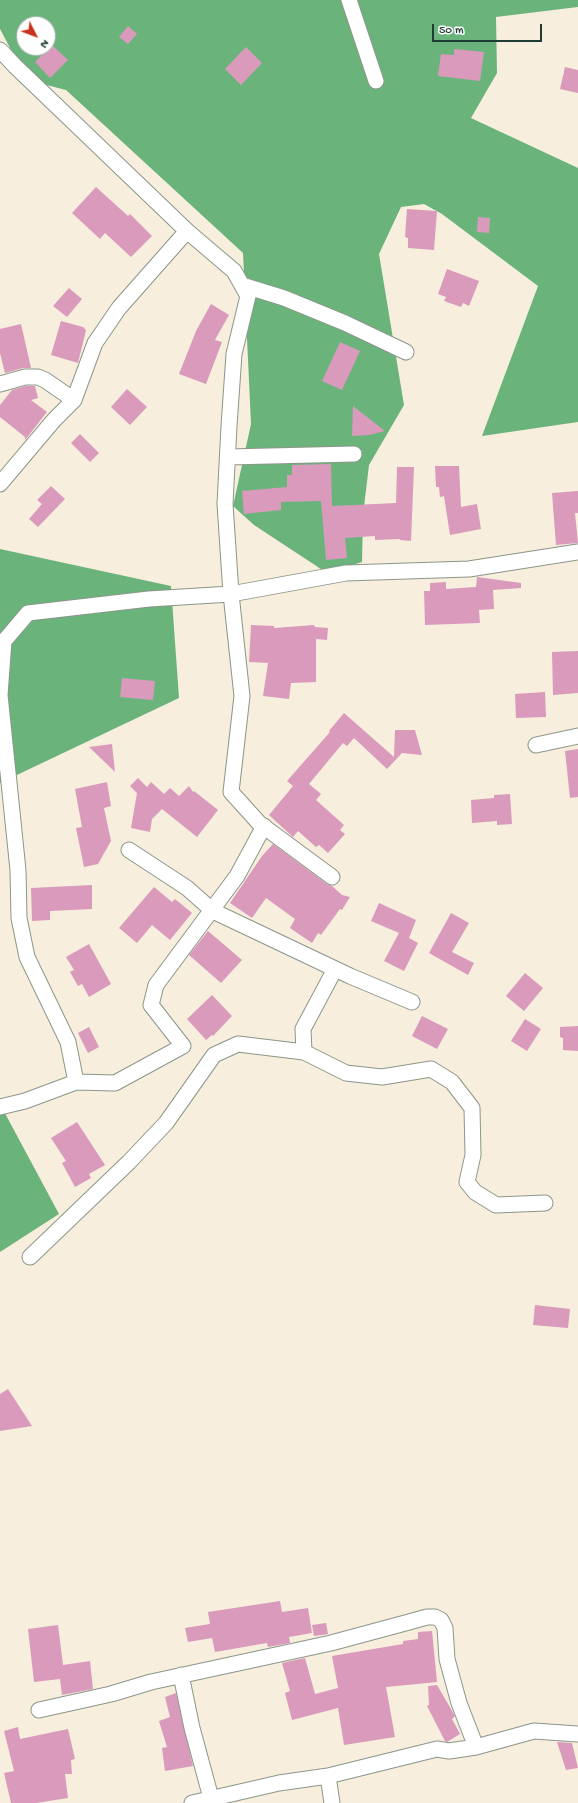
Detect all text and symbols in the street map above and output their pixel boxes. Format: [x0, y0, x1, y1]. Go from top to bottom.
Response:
north arrow [16, 16, 56, 56]
scale bar [434, 16, 544, 42]
text: 50 m [439, 24, 464, 38]
text: N [37, 37, 51, 50]

